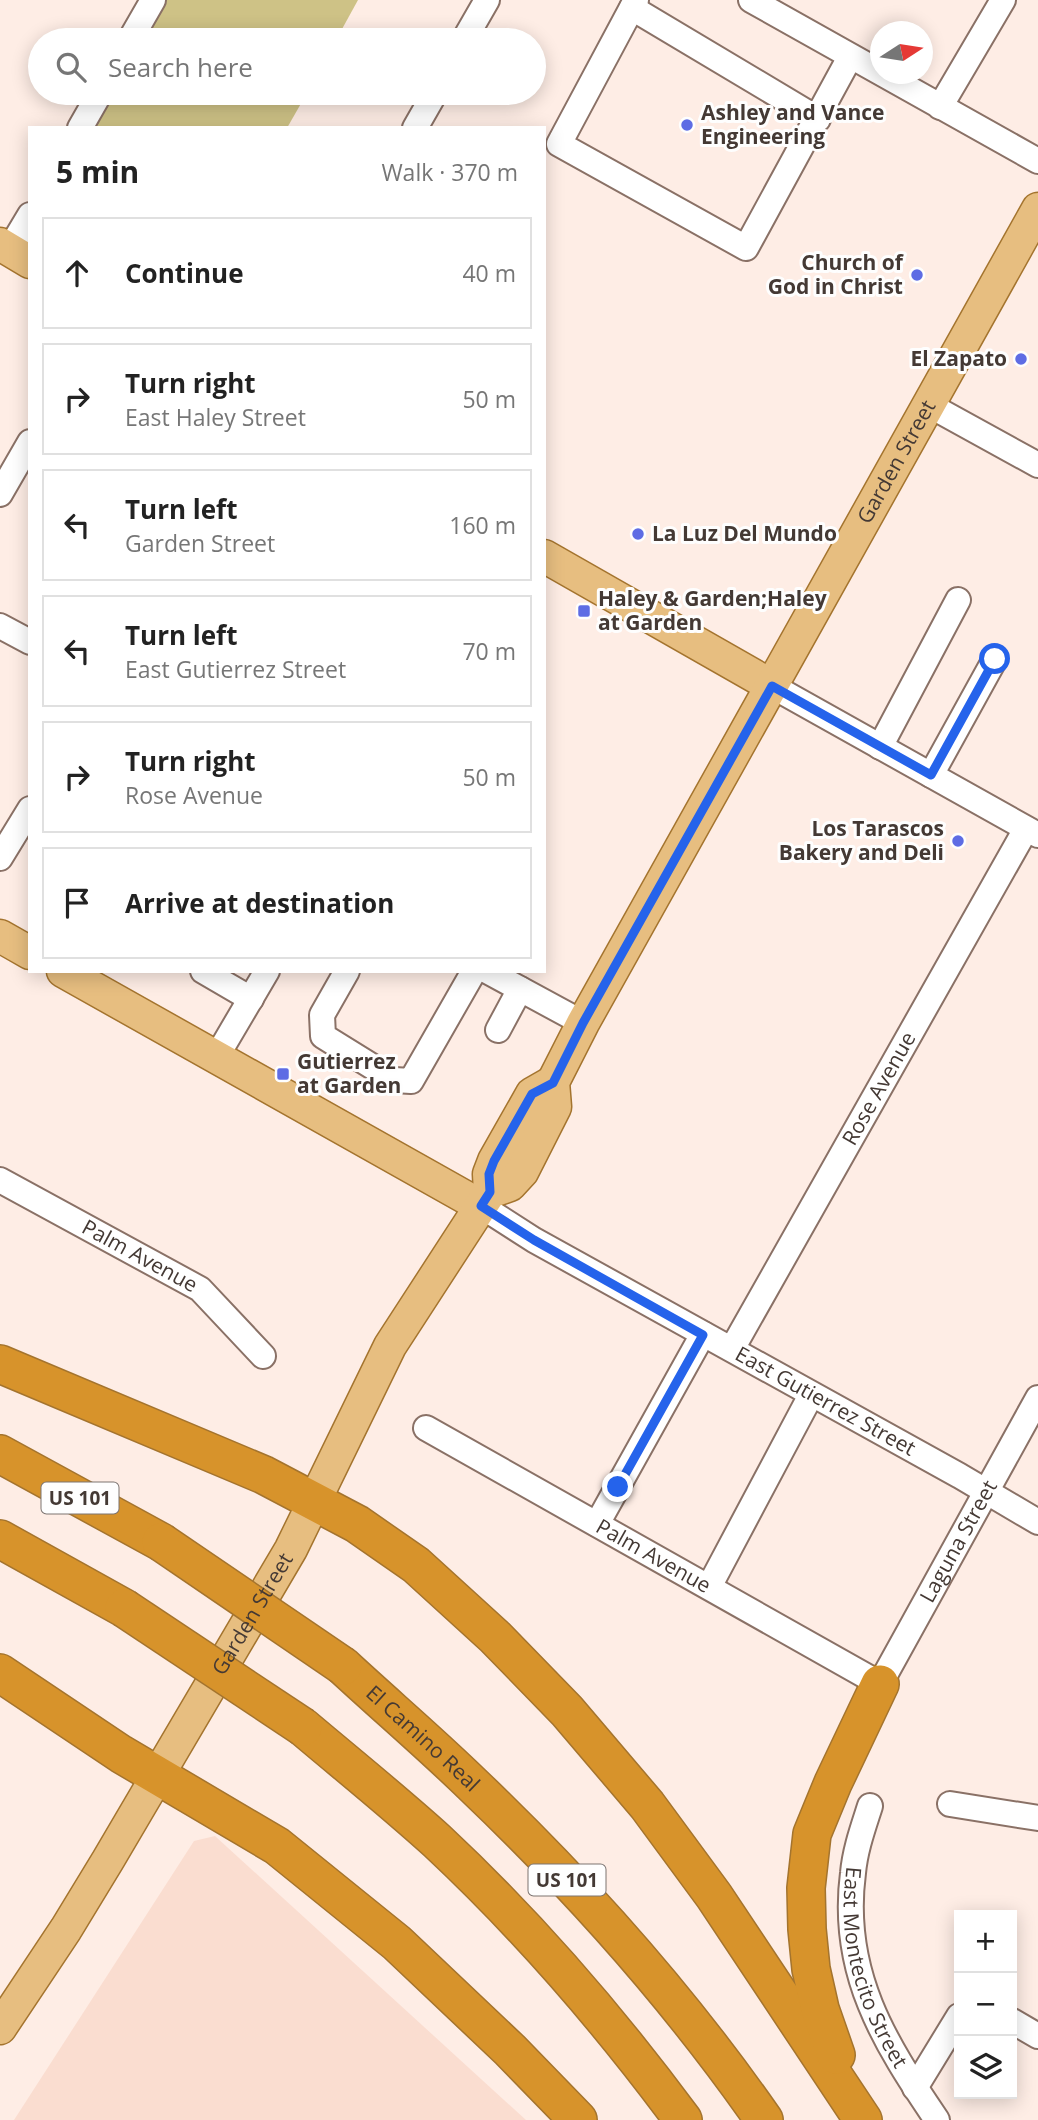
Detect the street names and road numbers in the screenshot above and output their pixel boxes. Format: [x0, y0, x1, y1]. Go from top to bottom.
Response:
street label: Garden Street [850, 395, 942, 528]
street label: Rose Avenue [835, 1026, 921, 1150]
street label: Palm Avenue [77, 1212, 203, 1298]
street label: East Gutierrez Street [731, 1339, 921, 1462]
street label: Laguna Street [913, 1475, 1003, 1607]
road number: US 101 [42, 1482, 119, 1514]
street label: Palm Avenue [591, 1512, 716, 1599]
street label: Garden Street [205, 1547, 299, 1680]
street label: El Camino Real [360, 1679, 486, 1797]
road number: US 101 [528, 1864, 606, 1896]
street label: East Montecito Street [838, 1866, 915, 2073]

